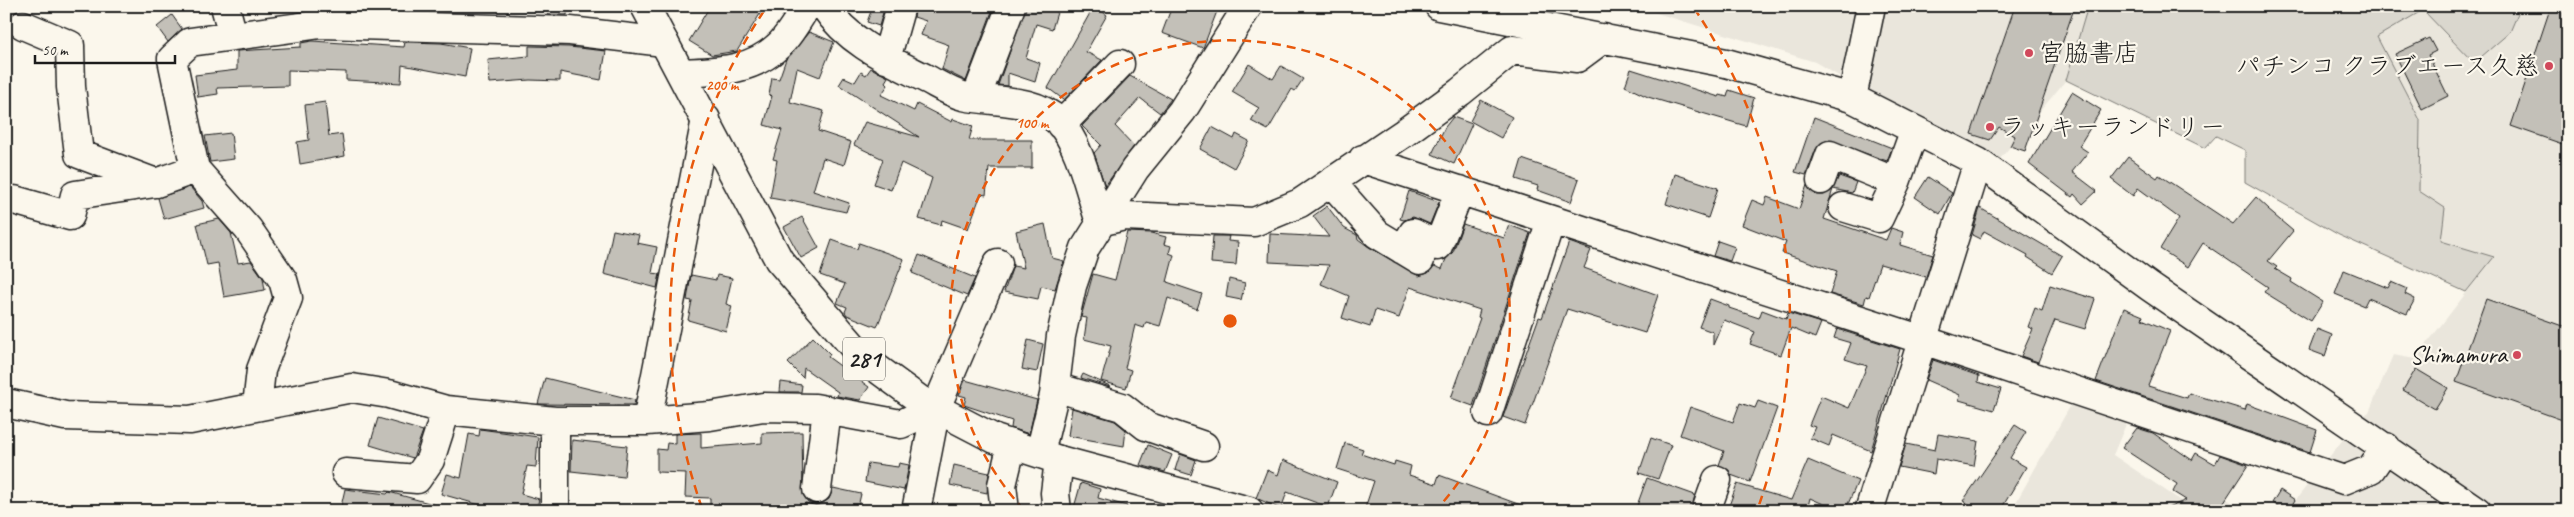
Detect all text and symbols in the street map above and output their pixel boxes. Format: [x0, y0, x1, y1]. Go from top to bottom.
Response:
scale bar [35, 32, 175, 64]
place label: 宮脇書店 [2039, 37, 2139, 69]
text: 50 m [42, 41, 69, 60]
marker: 宮脇書店 [2023, 47, 2035, 59]
place label: パチンコ クラブエース久慈 [2235, 50, 2539, 82]
marker: パチンコ クラブエース久慈 [2543, 60, 2555, 72]
text: 200 m [706, 76, 740, 95]
place label: ラッキーランドリー [2000, 111, 2225, 143]
text: 100 m [1016, 114, 1050, 133]
marker: ラッキーランドリー [1984, 121, 1996, 133]
centre of rings [1221, 312, 1239, 330]
road number: 281 [843, 338, 885, 380]
place label: Shimamura [2410, 339, 2509, 371]
marker: Shimamura [2511, 349, 2523, 361]

